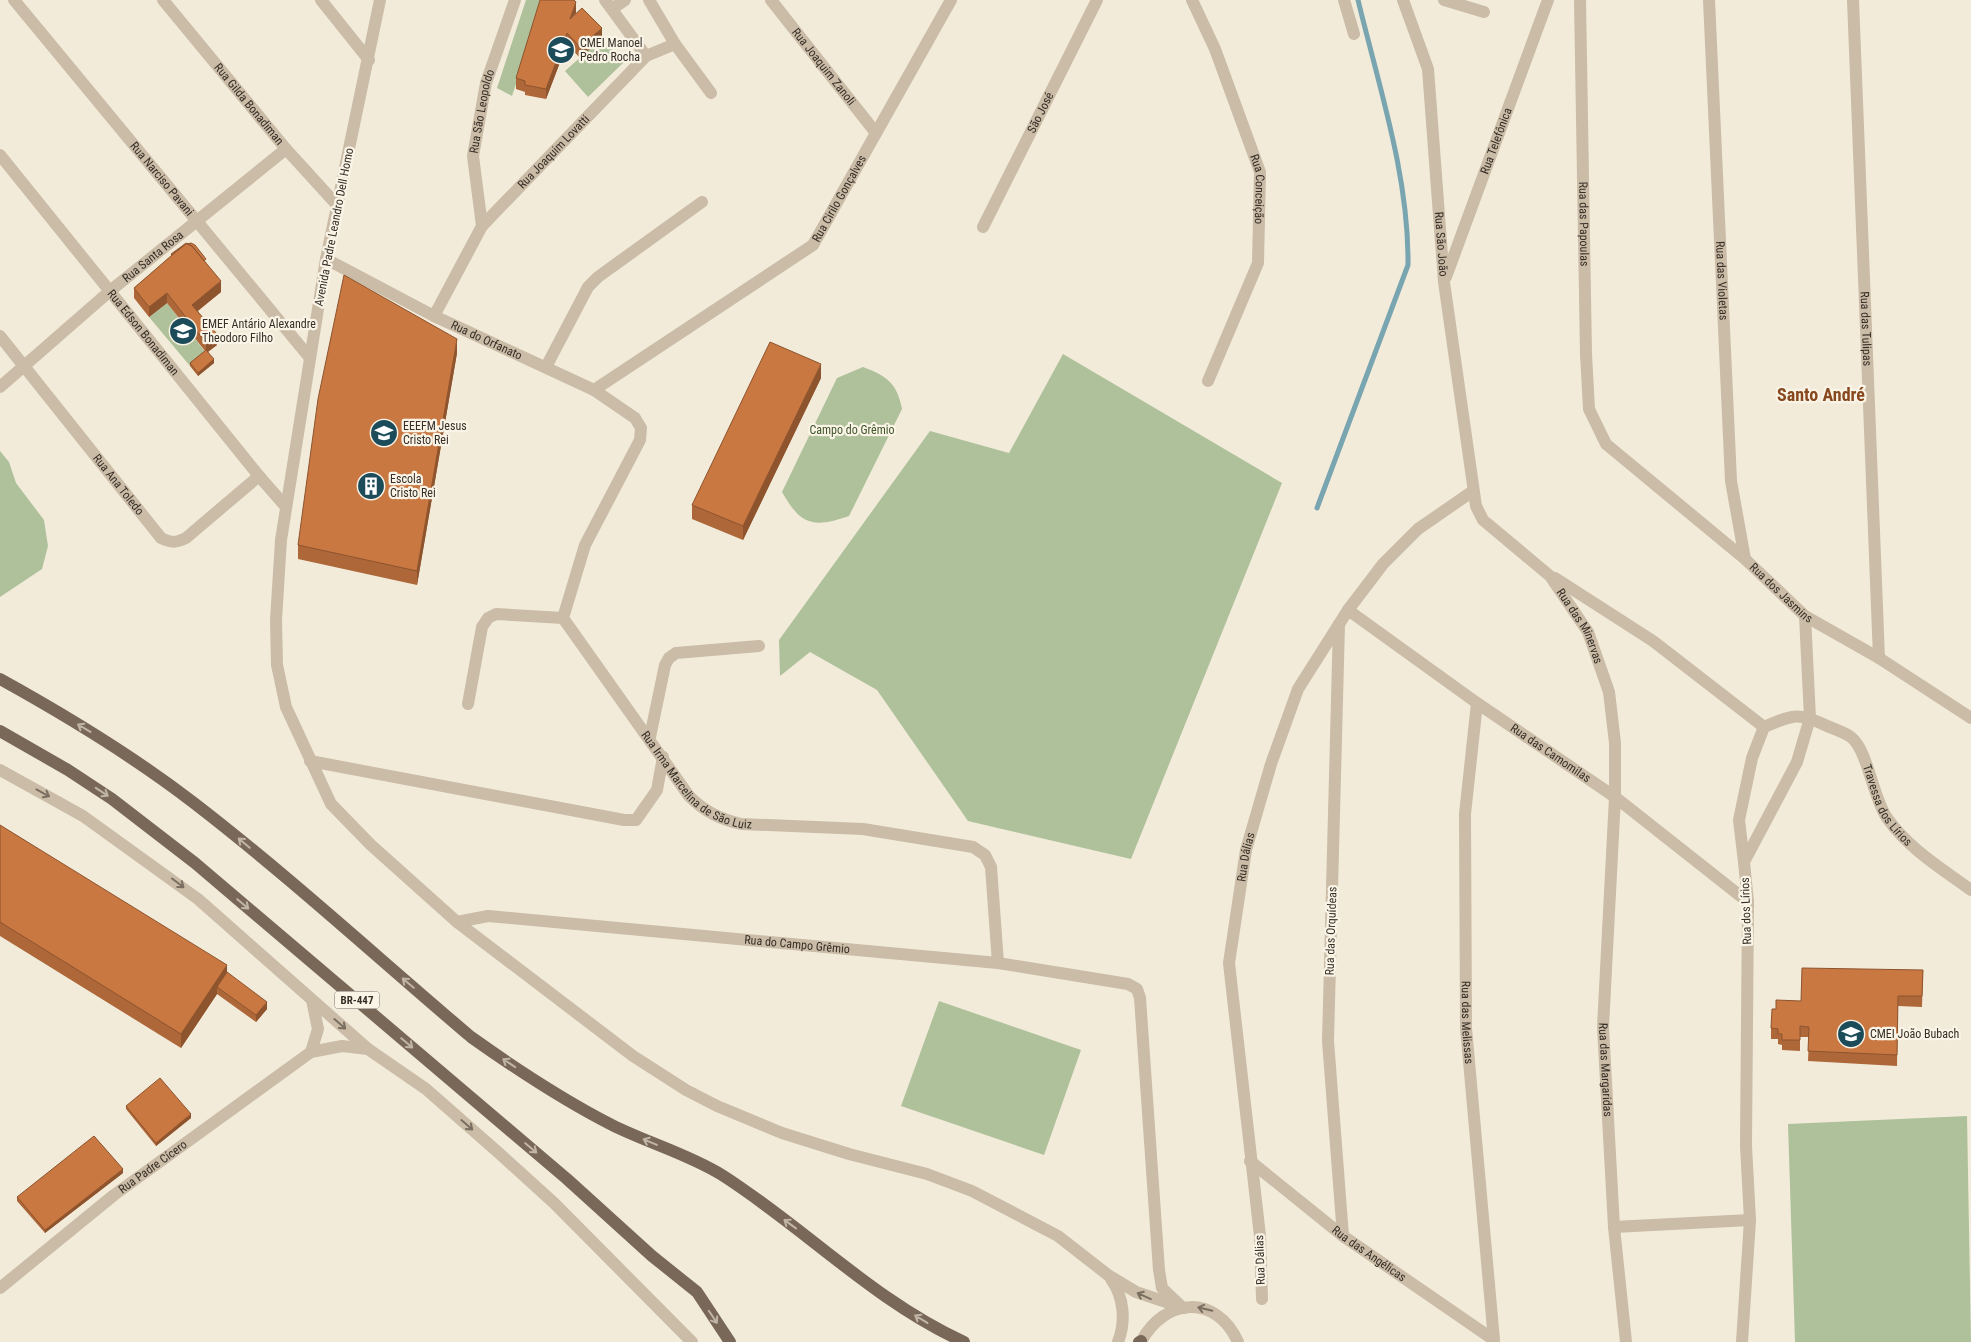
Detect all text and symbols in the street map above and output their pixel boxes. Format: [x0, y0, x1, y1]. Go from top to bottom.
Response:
street label: Rua Joaquim Zanoli [789, 25, 858, 108]
school or university icon: CMEI Manoel Pedro Rocha [546, 35, 576, 65]
place label: CMEI Manoel Pedro Rocha [580, 36, 643, 64]
street label: Rua Gilda Bonadiman [211, 61, 287, 148]
street label: Rua São Leopoldo [467, 67, 497, 155]
street label: São José [1024, 90, 1057, 135]
street label: Rua Telefônica [1477, 106, 1515, 176]
street label: Rua Joaquim Lovatti [515, 112, 592, 192]
street label: Rua Narciso Pavani [127, 139, 196, 219]
street label: Avenida Padre Leandro Dell Homo [312, 147, 356, 307]
street label: Rua Conceição [1247, 152, 1267, 224]
street label: Rua Cirilo Gonçalves [809, 153, 869, 244]
street label: Rua das Papoulas [1576, 181, 1592, 266]
street label: Rua São João [1432, 211, 1451, 277]
street label: Rua Santa Rosa [120, 228, 186, 285]
street label: Rua das Violetas [1713, 241, 1731, 321]
street label: Rua Edson Bonadiman [104, 287, 182, 378]
street label: Rua das Tulipas [1858, 291, 1874, 366]
school or university icon: EMEF Antário Alexandre Theodoro Filho [168, 316, 198, 346]
place label: EMEF Antário Alexandre Theodoro Filho [202, 317, 316, 345]
street label: Rua do Orfanato [449, 318, 524, 363]
district label: Santo André [1777, 384, 1865, 405]
school or university icon: EEEFM Jesus Cristo Rei [369, 418, 399, 448]
place label: EEEFM Jesus Cristo Rei [403, 419, 467, 447]
park label: Campo do Grêmio [809, 423, 895, 437]
street label: Rua Ana Toledo [90, 451, 147, 518]
building icon: Escola Cristo Rei [356, 471, 386, 501]
place label: Escola Cristo Rei [390, 472, 436, 500]
street label: Rua dos Jasmins [1747, 560, 1815, 626]
street label: Rua das Minervas [1554, 586, 1606, 666]
street label: Rua das Camomilas [1508, 721, 1593, 785]
one-way arrow [77, 722, 91, 732]
street label: Rua Irma Marcelina de São Luiz [638, 728, 752, 832]
street label: Travessa dos Lírios [1860, 763, 1915, 849]
one-way arrow [95, 787, 109, 797]
one-way arrow [35, 789, 49, 799]
street label: Rua Dálias [1234, 831, 1258, 883]
one-way arrow [238, 838, 251, 849]
street label: Rua dos Lírios [1738, 877, 1754, 945]
one-way arrow [171, 878, 184, 889]
street label: Rua das Orquídeas [1322, 886, 1340, 976]
one-way arrow [236, 898, 249, 909]
street label: Rua do Campo Grêmio [744, 933, 850, 956]
one-way arrow [401, 977, 414, 988]
street label: Rua das Melissas [1459, 981, 1476, 1064]
road number: BR-447 [334, 992, 380, 1008]
one-way arrow [334, 1019, 347, 1030]
school or university icon: CMEI João Bubach [1836, 1019, 1866, 1049]
street label: Rua das Margaridas [1596, 1022, 1615, 1117]
place label: CMEI João Bubach [1870, 1027, 1959, 1041]
one-way arrow [400, 1037, 413, 1048]
one-way arrow [502, 1058, 516, 1068]
one-way arrow [460, 1120, 473, 1131]
street label: Rua Padre Cícero [116, 1137, 190, 1196]
one-way arrow [643, 1137, 658, 1147]
one-way arrow [524, 1142, 537, 1153]
one-way arrow [784, 1218, 797, 1229]
street label: Rua das Angélicas [1329, 1223, 1409, 1284]
street label: Rua Dálias [1252, 1235, 1268, 1285]
one-way arrow [1137, 1290, 1152, 1300]
one-way arrow [1197, 1304, 1213, 1313]
one-way arrow [708, 1310, 719, 1324]
one-way arrow [914, 1314, 929, 1324]

